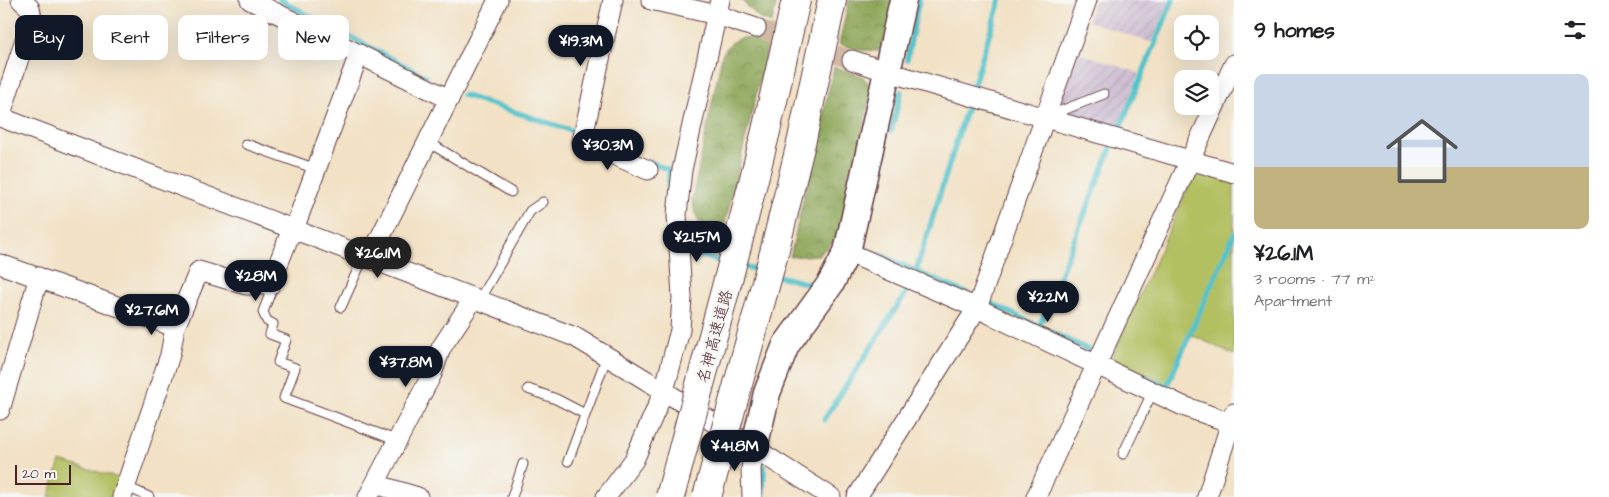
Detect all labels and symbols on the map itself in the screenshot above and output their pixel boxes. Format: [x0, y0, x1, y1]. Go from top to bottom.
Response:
pin: ¥19.3M [540, 24, 622, 67]
pin: ¥30.3M [567, 128, 649, 171]
pin: ¥21.5M [656, 220, 738, 263]
pin: ¥26.1M [337, 236, 419, 279]
pin: ¥28M [226, 260, 286, 302]
pin: ¥22M [1018, 280, 1078, 323]
street label: 名神高速道路 [692, 287, 738, 385]
pin: ¥27.6M [111, 294, 193, 336]
pin: ¥37.8M [365, 346, 447, 388]
pin: ¥41.8M [694, 430, 776, 472]
scale bar [15, 462, 71, 485]

